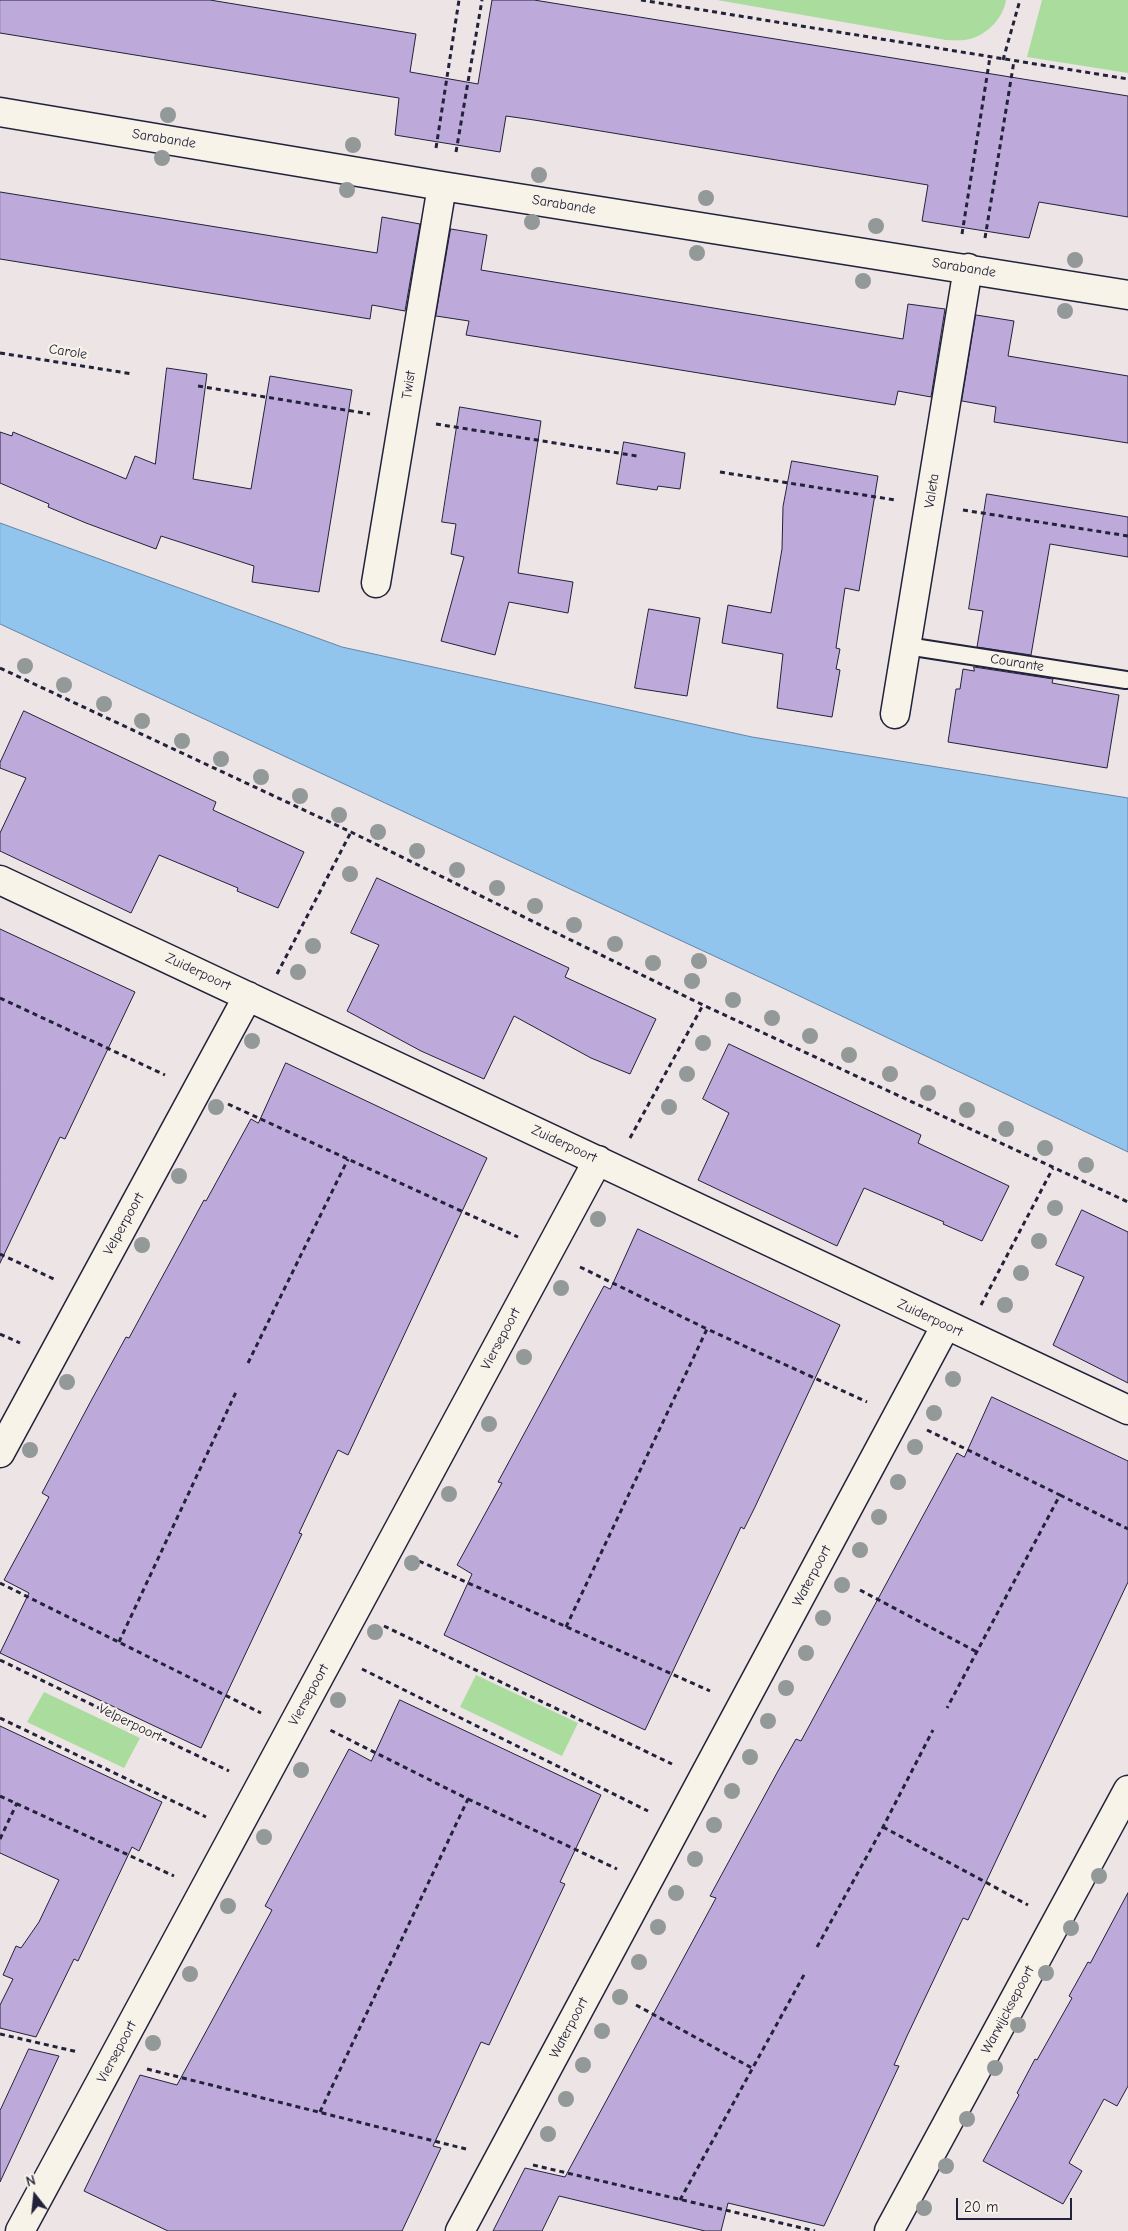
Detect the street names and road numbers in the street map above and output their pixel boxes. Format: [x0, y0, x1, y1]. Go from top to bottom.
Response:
street label: Sarabande [131, 126, 197, 152]
street label: Sarabande [531, 192, 597, 218]
street label: Sarabande [931, 255, 997, 281]
street label: Carole [48, 341, 88, 363]
street label: Twist [398, 370, 420, 400]
street label: Valeta [921, 472, 943, 510]
street label: Courante [989, 650, 1045, 676]
street label: Zuiderpoort [163, 950, 233, 994]
street label: Zuiderpoort [529, 1122, 599, 1166]
street label: Velperpoort [100, 1190, 148, 1258]
street label: Zuiderpoort [895, 1296, 965, 1340]
street label: Viersepoort [478, 1305, 524, 1373]
street label: Waterpoort [789, 1543, 835, 1609]
street label: Viersepoort [285, 1661, 333, 1729]
street label: Velperpoort [96, 1700, 164, 1746]
street label: Warwijcksepoort [978, 1963, 1038, 2057]
street label: Waterpoort [546, 1995, 592, 2061]
street label: Viersepoort [94, 2018, 140, 2086]

